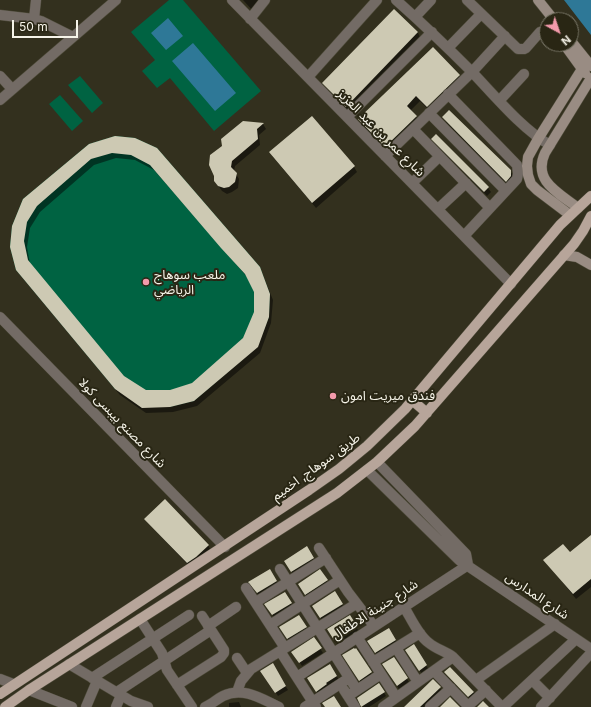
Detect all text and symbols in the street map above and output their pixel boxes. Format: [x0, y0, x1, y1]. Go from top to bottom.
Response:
scale bar [14, 12, 80, 38]
north arrow [539, 12, 579, 52]
text: 50 m [19, 19, 48, 34]
text: N [558, 32, 574, 48]
street label: شارع عمر بن عبد العزيز [334, 86, 428, 180]
place label: ملعب سوهاج الرياضي [154, 267, 225, 298]
marker: ملعب سوهاج الرياضي [141, 277, 151, 287]
street label: شارع مصنع بيبسى كولا [75, 375, 169, 471]
place label: فندق ميريت امون [341, 388, 435, 404]
marker: فندق ميريت امون [328, 391, 338, 401]
street label: طريق سوهاج, اخميم [269, 430, 363, 504]
street label: شارع المدارس [502, 569, 572, 623]
street label: شارع جنينة الاطفال [329, 576, 421, 644]

